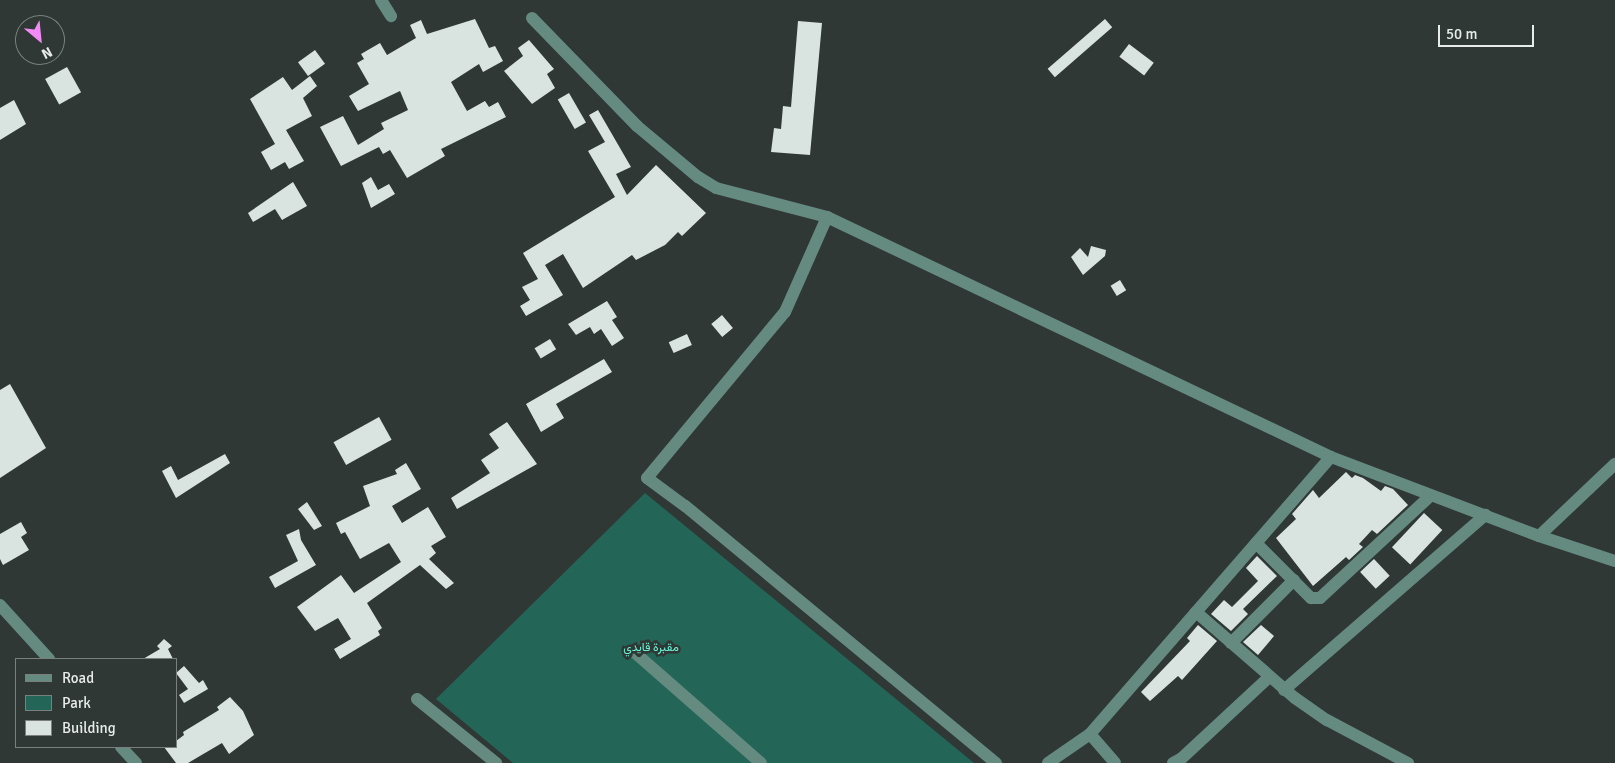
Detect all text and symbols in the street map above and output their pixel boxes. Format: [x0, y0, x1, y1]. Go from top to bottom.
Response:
north arrow [15, 15, 65, 65]
scale bar [1440, 15, 1536, 47]
text: 50 m [1446, 25, 1477, 43]
text: N [39, 43, 55, 63]
park label: مقبرة قايدي [623, 641, 679, 655]
legend [15, 658, 178, 748]
text: Road [62, 669, 94, 687]
text: Park [62, 694, 91, 712]
text: Building [62, 719, 116, 737]

